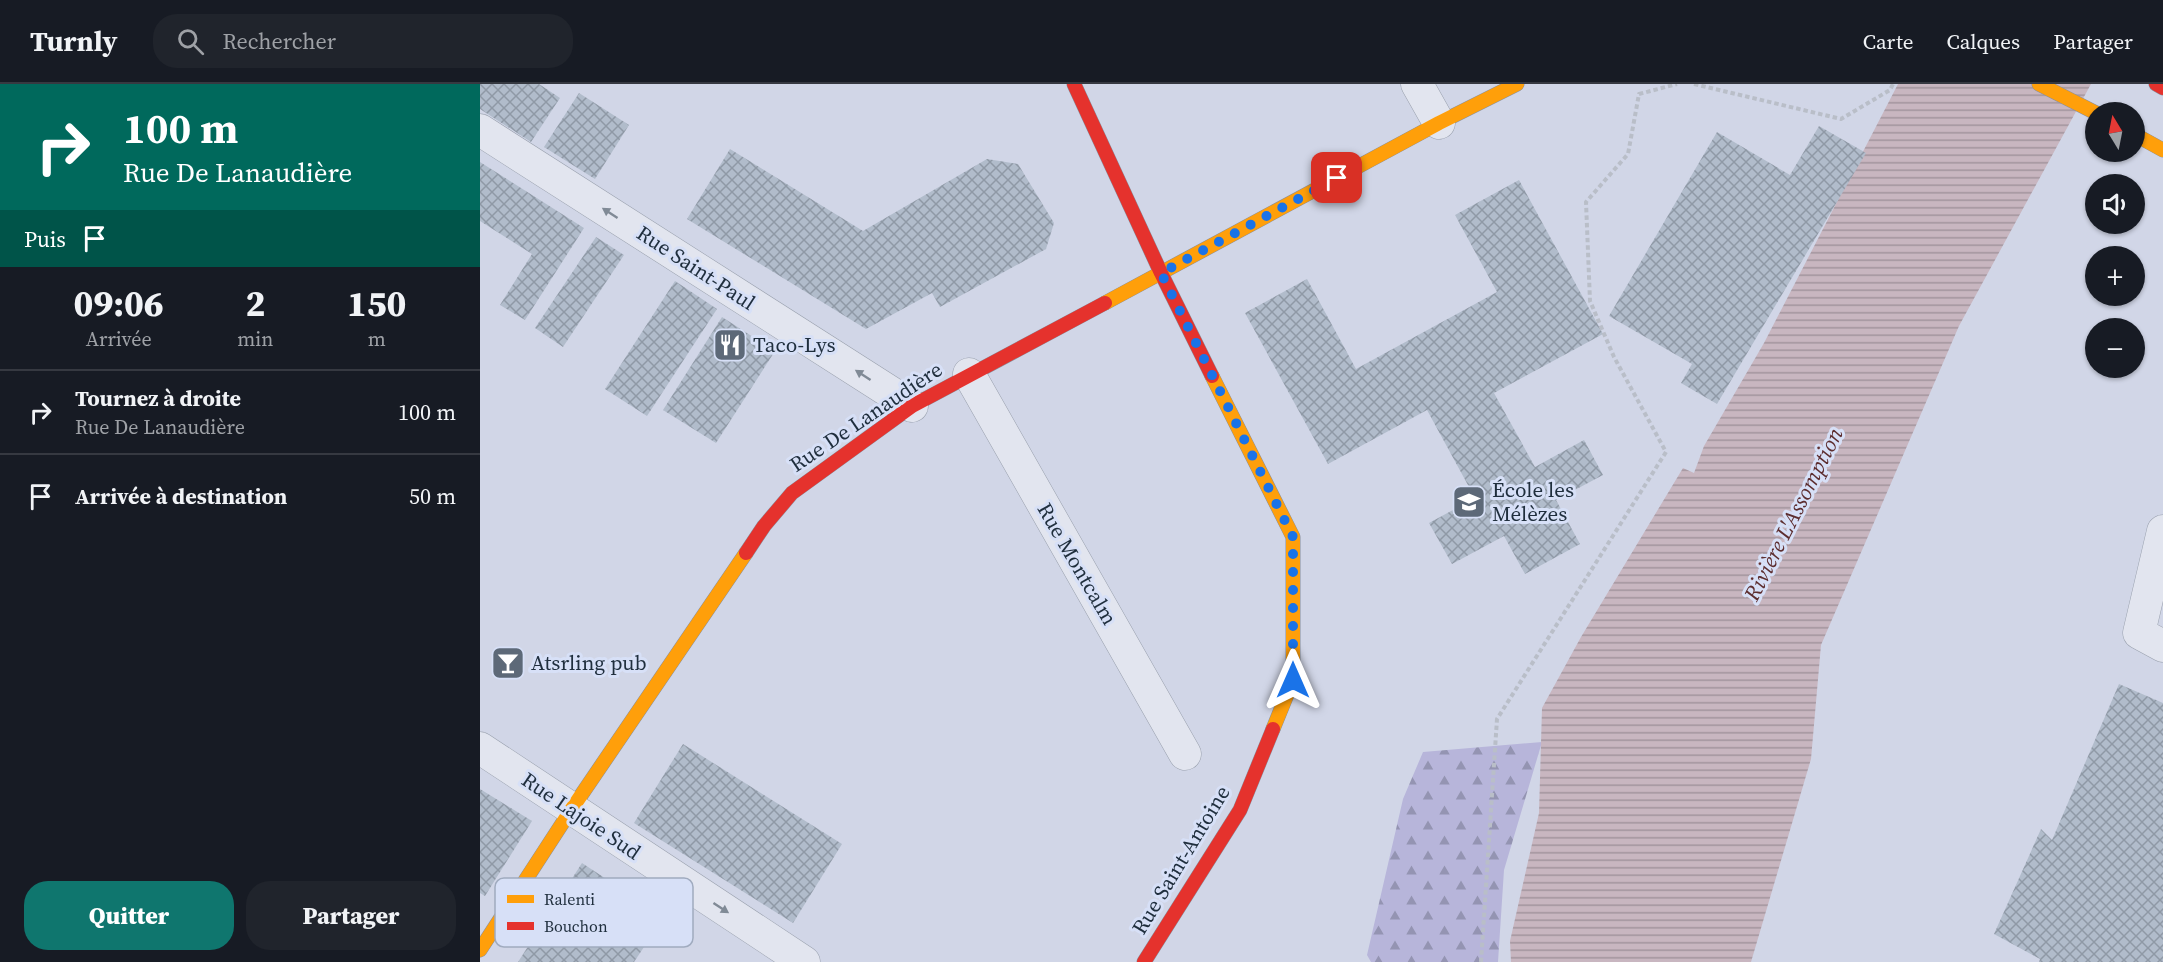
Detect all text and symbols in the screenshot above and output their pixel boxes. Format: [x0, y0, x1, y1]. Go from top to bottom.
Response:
search box [153, 14, 573, 68]
text: Turnly [30, 22, 117, 60]
icon: search [174, 25, 207, 58]
text: Rechercher [222, 26, 336, 56]
text: Carte [1863, 27, 1913, 56]
text: Calques [1946, 27, 2020, 56]
text: Partager [2053, 27, 2133, 56]
text: 100 m [123, 99, 238, 157]
north arrow [2085, 102, 2145, 162]
map controls [2085, 102, 2145, 378]
icon: right [24, 108, 102, 186]
pin [1311, 152, 1362, 203]
text: Rue De Lanaudière [123, 154, 352, 191]
icon: arrive [1320, 161, 1353, 194]
button: sound [2085, 174, 2145, 234]
one-way arrow [602, 208, 618, 219]
street label: Rue Saint-Paul [631, 218, 761, 317]
icon: arrive [78, 222, 111, 255]
text: Puis [24, 224, 66, 254]
button: + [2085, 246, 2145, 306]
text: 09:06 [74, 279, 164, 328]
text: 2 [245, 279, 265, 328]
text: 150 [347, 279, 406, 328]
button: − [2085, 318, 2145, 378]
text: Arrivée [86, 325, 152, 353]
text: min [237, 325, 273, 353]
text: m [368, 325, 386, 353]
restaurant icon: Taco-Lys [712, 327, 748, 363]
place label: Taco-Lys [753, 330, 836, 359]
street label: Rue De Lanaudière [784, 355, 948, 478]
one-way arrow [855, 370, 871, 381]
text: Tournez à droite [75, 383, 241, 413]
icon: right [24, 396, 57, 429]
text: 100 m [398, 397, 456, 427]
text: Rue De Lanaudière [75, 413, 245, 441]
water label: Rivière L'Assomption [1736, 422, 1850, 607]
place label: École les Mélèzes [1492, 475, 1574, 528]
icon: arrive [24, 480, 57, 513]
text: Arrivée à destination [75, 481, 287, 511]
text: 50 m [409, 481, 456, 511]
school or university icon: École les Mélèzes [1451, 484, 1487, 520]
street label: Rue Montcalm [1031, 497, 1124, 630]
bar icon: Atsrling pub [490, 645, 526, 681]
place label: Atsrling pub [531, 648, 647, 677]
position arrow [1261, 648, 1325, 712]
street label: Rue Lajoie Sud [516, 765, 647, 866]
street label: Rue Saint-Antoine [1125, 780, 1236, 940]
legend [495, 878, 693, 947]
button: Quitter [24, 881, 234, 950]
button: Partager [246, 881, 456, 950]
text: Ralenti [544, 888, 595, 910]
one-way arrow [713, 902, 729, 914]
text: Bouchon [544, 915, 608, 937]

